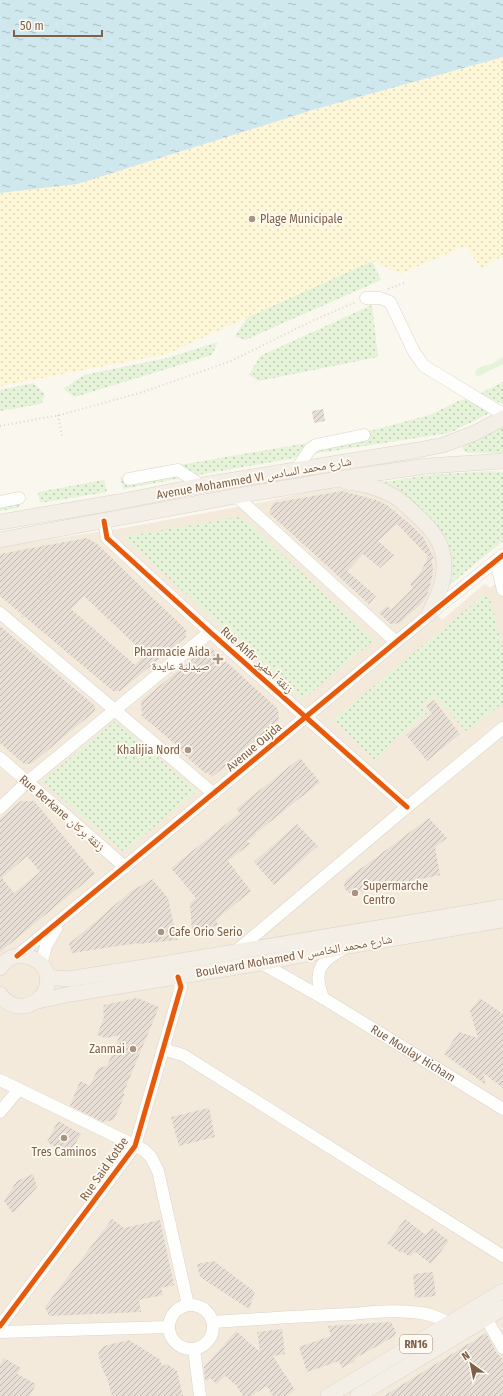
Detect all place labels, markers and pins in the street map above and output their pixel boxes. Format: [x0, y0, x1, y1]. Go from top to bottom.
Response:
place label: Plage Municipale [260, 212, 343, 226]
marker: Plage Municipale [247, 214, 257, 224]
place label: Pharmacie Aida صيدلية عايدة [134, 645, 210, 673]
marker: Pharmacie Aida صيدلية عايدة [213, 654, 223, 664]
place label: Khalijia Nord [117, 743, 180, 757]
marker: Khalijia Nord [183, 745, 193, 755]
place label: Supermarche Centro [363, 879, 428, 907]
marker: Supermarche Centro [350, 888, 360, 898]
place label: Cafe Orio Serio [169, 925, 242, 939]
marker: Cafe Orio Serio [156, 927, 166, 937]
place label: Zanmai [89, 1042, 125, 1056]
marker: Zanmai [128, 1044, 138, 1054]
marker: Tres Caminos [59, 1133, 69, 1143]
place label: Tres Caminos [32, 1145, 96, 1159]

